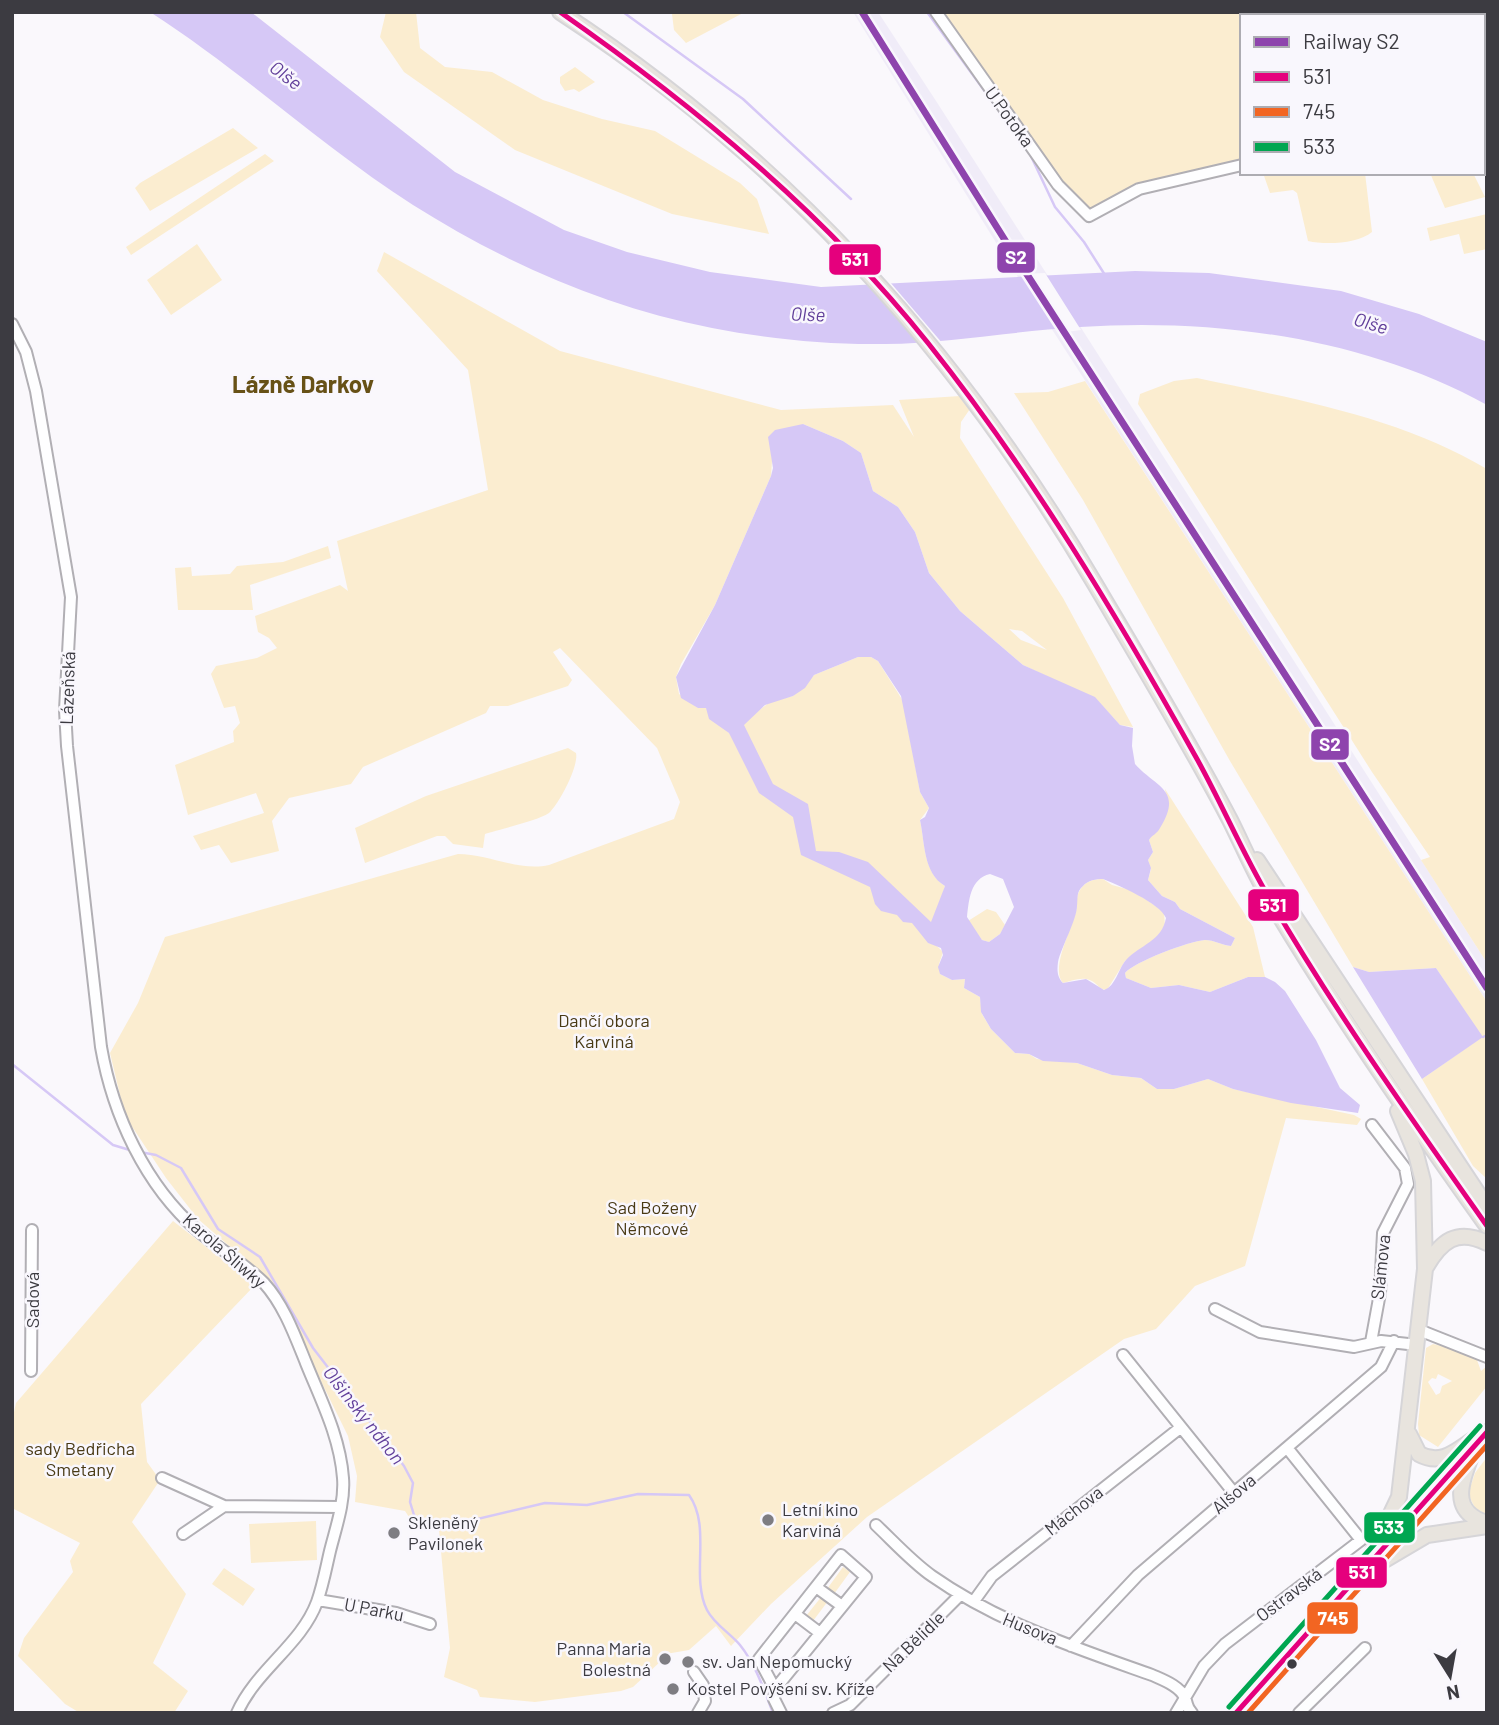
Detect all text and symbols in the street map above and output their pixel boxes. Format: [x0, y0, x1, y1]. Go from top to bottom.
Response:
legend [1240, 14, 1485, 175]
text: Railway S2 [1303, 28, 1400, 53]
water label: Olše [266, 55, 307, 94]
text: 531 [1303, 63, 1332, 88]
street label: U Potoka [980, 82, 1039, 151]
text: 745 [1303, 98, 1335, 123]
text: 533 [1303, 133, 1335, 158]
line badge: S2 [996, 241, 1036, 274]
line badge: 531 [828, 243, 882, 276]
text: S2 [1005, 245, 1027, 268]
text: 531 [841, 247, 869, 270]
water label: Olše [790, 301, 826, 326]
water label: Olše [1351, 306, 1391, 339]
district label: Lázně Darkov [232, 369, 374, 398]
street label: Lázeňská [55, 651, 79, 725]
line badge: S2 [1310, 728, 1350, 761]
text: S2 [1319, 732, 1341, 755]
line badge: 531 [1247, 888, 1300, 922]
text: 531 [1259, 893, 1287, 916]
park label: Dančí obora Karviná [558, 1009, 650, 1052]
park label: Sad Boženy Němcové [607, 1196, 697, 1239]
street label: Karola Śliwky [179, 1208, 271, 1292]
street label: Slámova [1366, 1233, 1394, 1301]
street label: Sadová [21, 1272, 43, 1328]
water label: Olšinský náhon [319, 1361, 410, 1469]
park label: sady Bedřicha Smetany [25, 1437, 135, 1480]
street label: Alšova [1207, 1468, 1260, 1518]
street label: Máchova [1040, 1481, 1107, 1540]
place label: Letní kino Karviná [782, 1498, 858, 1541]
place label: Skleněný Pavilonek [408, 1511, 483, 1554]
line badge: 533 [1363, 1511, 1416, 1544]
marker: Letní kino Karviná [760, 1512, 776, 1528]
text: 533 [1374, 1515, 1404, 1538]
marker: Skleněný Pavilonek [386, 1525, 402, 1541]
line badge: 531 [1335, 1556, 1388, 1589]
text: 531 [1348, 1560, 1376, 1583]
street label: Ostravská [1251, 1562, 1326, 1626]
street label: U Parku [342, 1592, 406, 1626]
line badge: 745 [1306, 1601, 1359, 1635]
street label: Na Bělidle [878, 1606, 949, 1676]
text: 745 [1317, 1606, 1349, 1629]
street label: Husova [1000, 1607, 1061, 1649]
place label: Panna Maria Bolestná [557, 1637, 651, 1680]
north arrow [1415, 1641, 1485, 1711]
place label: sv. Jan Nepomucký [702, 1650, 852, 1672]
marker: Panna Maria Bolestná [657, 1651, 673, 1667]
marker: sv. Jan Nepomucký [680, 1654, 696, 1670]
unlabelled marker [1285, 1657, 1299, 1671]
place label: Kostel Povýšení sv. Kříže [687, 1677, 875, 1699]
marker: Kostel Povýšení sv. Kříže [665, 1681, 681, 1697]
text: N [1445, 1681, 1462, 1706]

